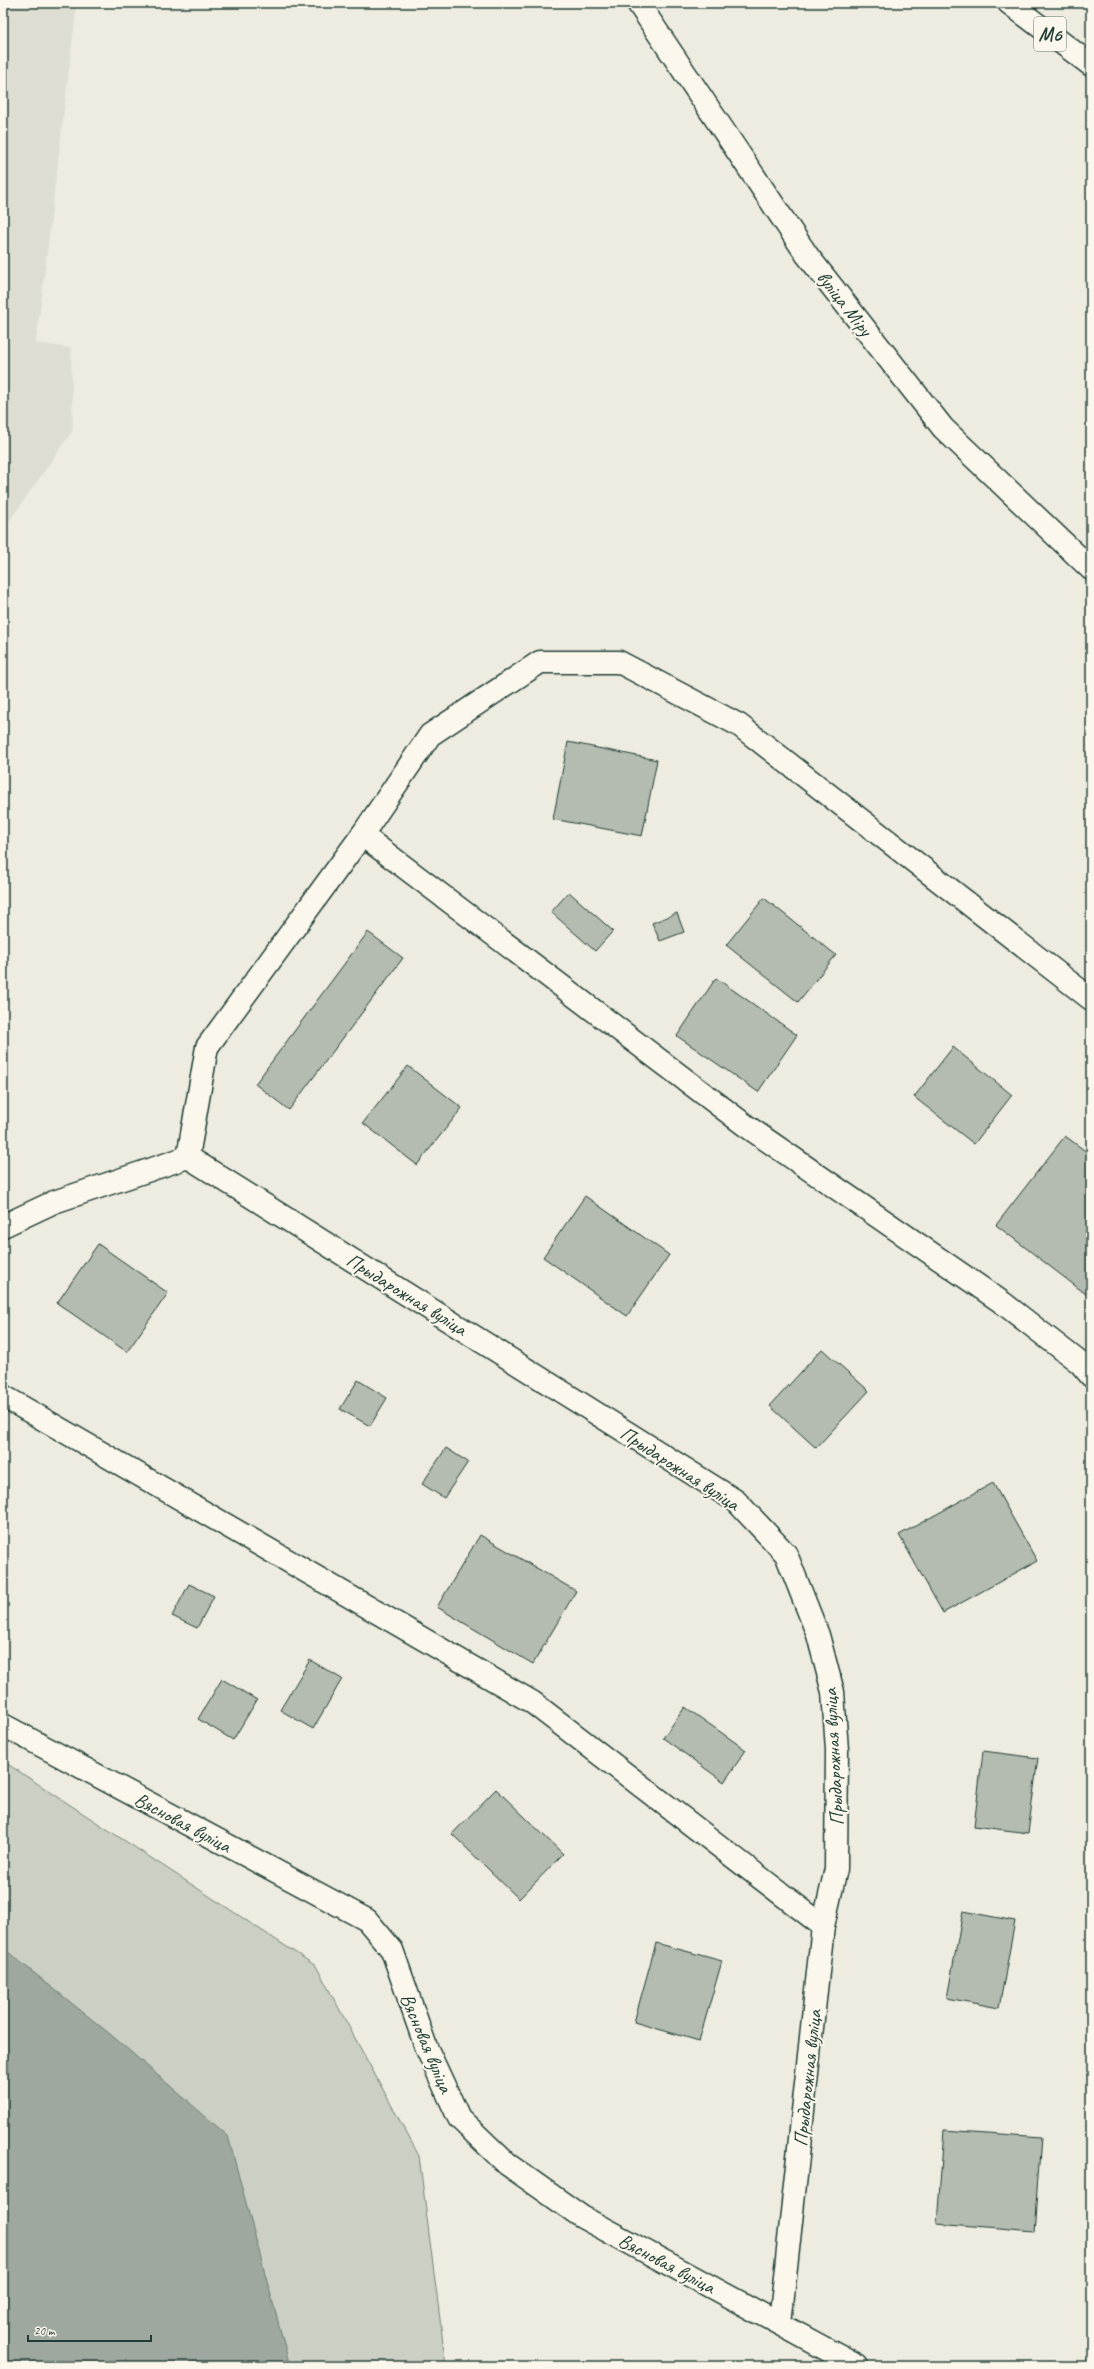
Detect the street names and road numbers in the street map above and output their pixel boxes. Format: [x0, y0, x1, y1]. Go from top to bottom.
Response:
road number: М6 [1034, 17, 1066, 51]
street label: вуліца Міру [811, 266, 879, 343]
street label: Прыдарожная вуліца [342, 1247, 473, 1342]
street label: Прыдарожная вуліца [615, 1421, 745, 1517]
street label: Прыдарожная вуліца [817, 1687, 850, 1826]
street label: Вясновая вуліца [130, 1787, 236, 1859]
street label: Вясновая вуліца [394, 1990, 459, 2098]
street label: Прыдарожная вуліца [788, 2007, 827, 2148]
street label: Вясновая вуліца [614, 2228, 720, 2300]

